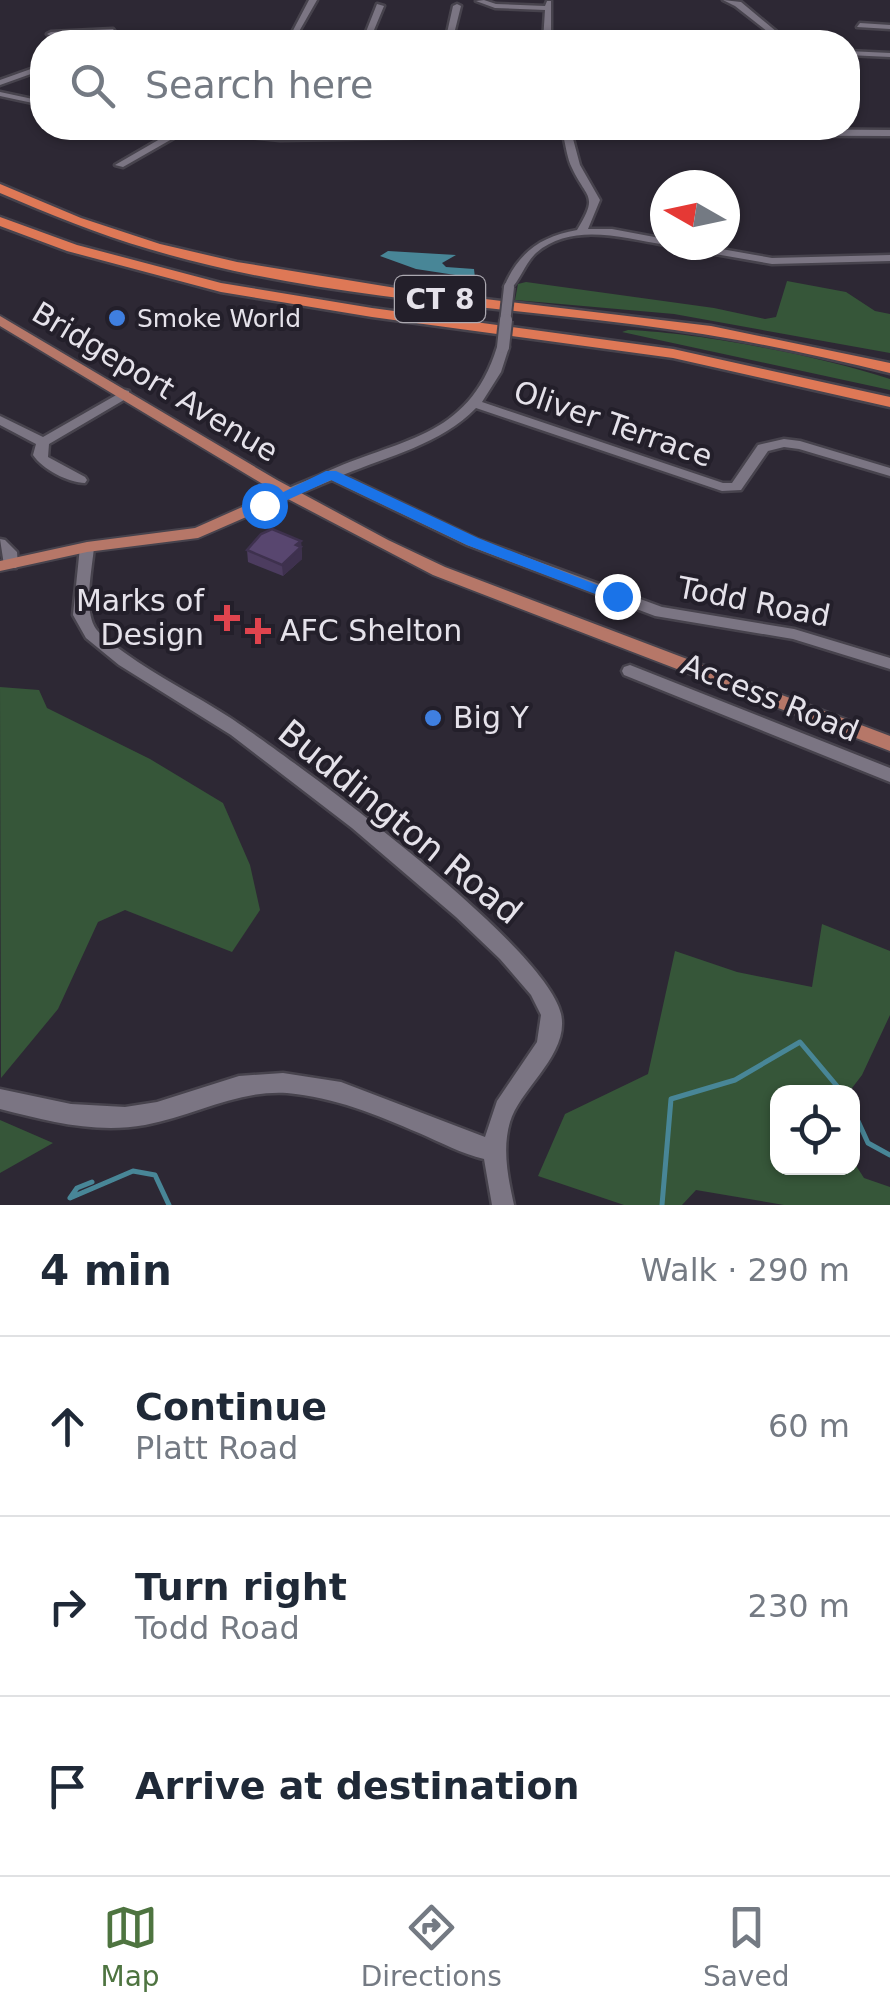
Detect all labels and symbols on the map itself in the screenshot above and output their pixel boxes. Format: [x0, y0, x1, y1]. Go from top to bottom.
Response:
north arrow [650, 170, 740, 260]
road number: CT 8 [395, 276, 485, 322]
street label: Bridgeport Avenue [26, 294, 284, 469]
place label: Smoke World [137, 304, 301, 333]
marker: Smoke World [106, 307, 128, 329]
street label: Oliver Terrace [509, 373, 717, 474]
route start [242, 483, 288, 529]
street label: Todd Road [674, 569, 833, 633]
route end [595, 574, 641, 620]
place label: Marks of Design [76, 583, 205, 652]
marker: Marks of Design [214, 605, 240, 631]
place label: AFC Shelton [280, 613, 462, 648]
marker: AFC Shelton [245, 618, 271, 644]
street label: Access Road [677, 646, 864, 749]
place label: Big Y [453, 700, 529, 735]
marker: Big Y [422, 707, 444, 729]
street label: Buddington Road [270, 712, 530, 932]

